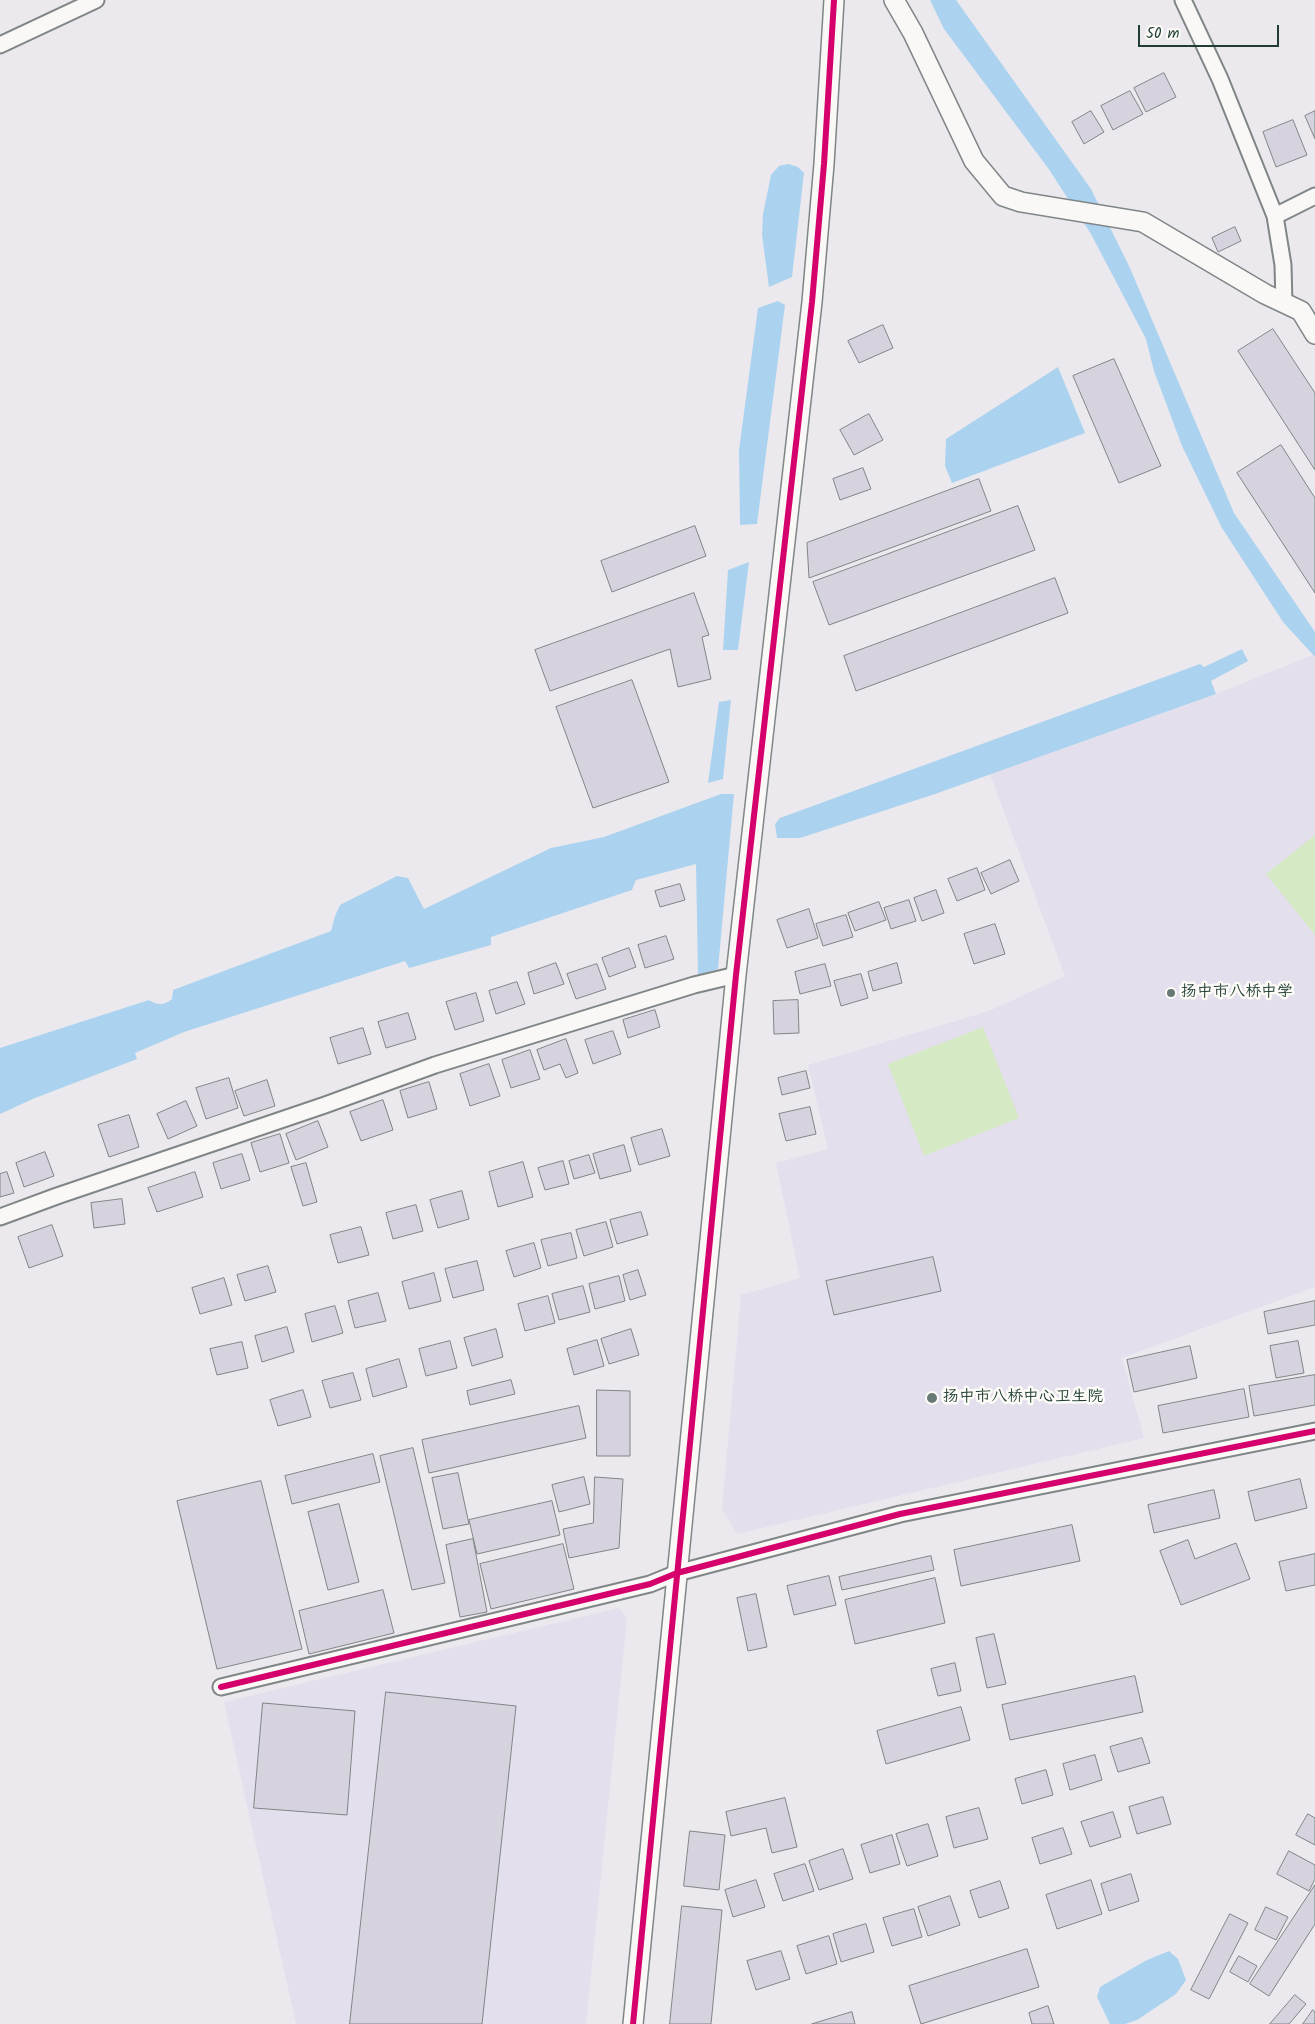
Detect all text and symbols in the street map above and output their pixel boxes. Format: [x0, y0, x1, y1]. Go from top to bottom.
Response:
scale bar [1140, 15, 1281, 47]
text: 50 m [1146, 22, 1180, 46]
place label: 扬中市八桥中学 [1181, 983, 1293, 1003]
marker: 扬中市八桥中学 [1165, 987, 1177, 999]
place label: 扬中市八桥中心卫生院 [943, 1388, 1103, 1408]
marker: 扬中市八桥中心卫生院 [925, 1391, 939, 1405]

